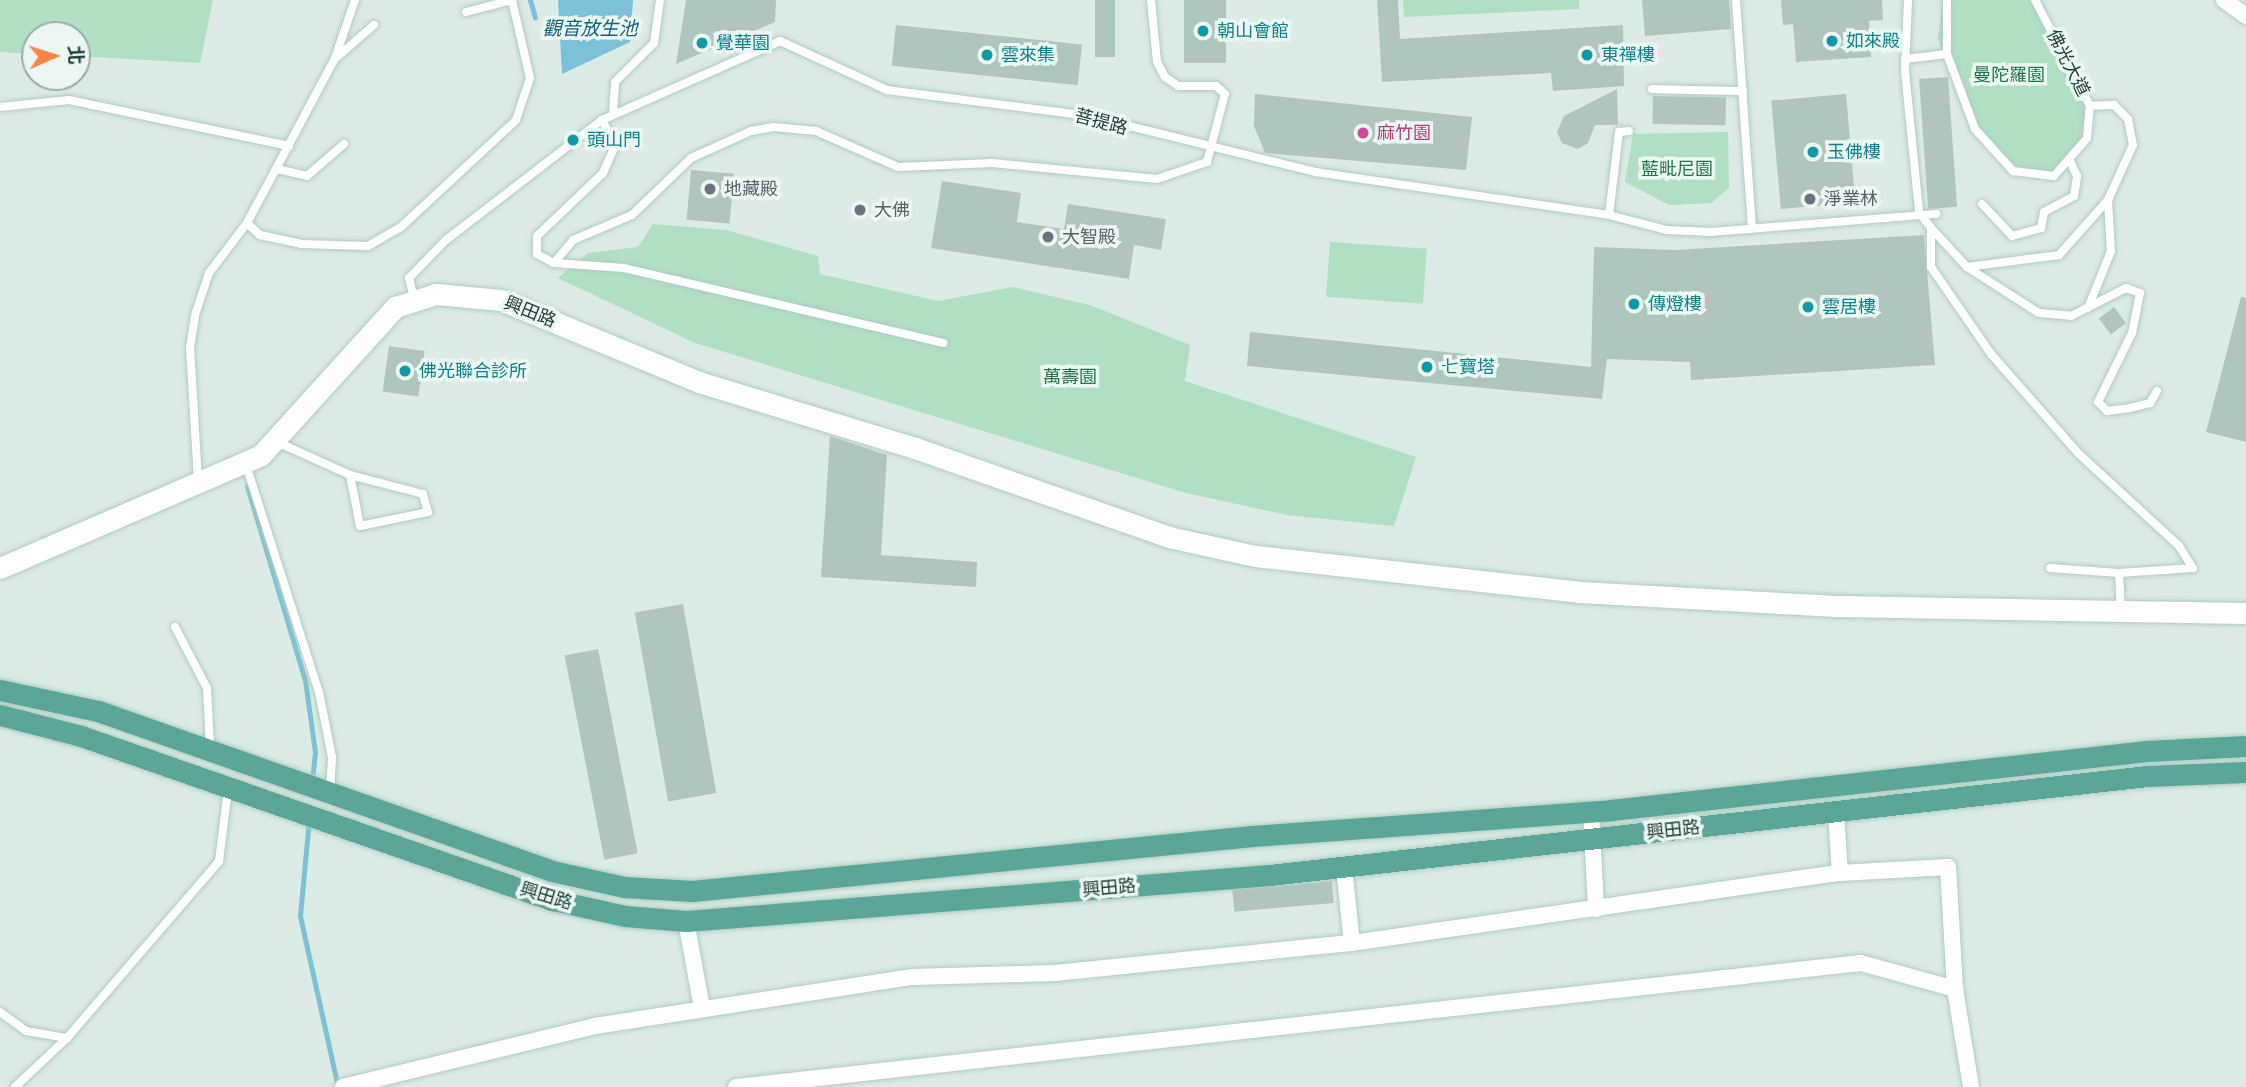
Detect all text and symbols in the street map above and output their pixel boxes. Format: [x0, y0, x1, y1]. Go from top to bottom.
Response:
water label: 觀音放生池 [543, 18, 637, 40]
place label: 朝山會館 [1217, 20, 1289, 42]
north arrow [21, 21, 91, 91]
marker: 朝山會館 [1195, 23, 1211, 39]
street label: 佛光大道 [2042, 26, 2094, 100]
place label: 如來殿 [1846, 30, 1900, 52]
place label: 覺華園 [716, 32, 770, 54]
marker: 如來殿 [1824, 33, 1840, 49]
marker: 覺華園 [694, 35, 710, 51]
place label: 雲來集 [1001, 44, 1055, 66]
place label: 東禪樓 [1601, 44, 1655, 66]
text: 北 [63, 45, 87, 65]
marker: 雲來集 [979, 47, 995, 63]
marker: 東禪樓 [1579, 47, 1595, 63]
park label: 曼陀羅園 [1973, 64, 2045, 86]
street label: 菩提路 [1072, 105, 1130, 139]
place label: 麻竹園 [1377, 122, 1431, 144]
marker: 麻竹園 [1355, 125, 1371, 141]
place label: 頭山門 [587, 129, 641, 151]
marker: 頭山門 [565, 132, 581, 148]
place label: 玉佛樓 [1827, 141, 1881, 163]
marker: 玉佛樓 [1805, 144, 1821, 160]
park label: 藍毗尼園 [1641, 158, 1713, 180]
place label: 地藏殿 [724, 178, 778, 200]
marker: 地藏殿 [702, 181, 718, 197]
place label: 淨業林 [1824, 188, 1878, 210]
marker: 淨業林 [1802, 191, 1818, 207]
place label: 大佛 [874, 199, 910, 221]
marker: 大佛 [852, 202, 868, 218]
place label: 大智殿 [1062, 226, 1116, 248]
marker: 大智殿 [1040, 229, 1056, 245]
street label: 興田路 [501, 292, 559, 332]
place label: 傳燈樓 [1648, 293, 1702, 315]
marker: 傳燈樓 [1626, 296, 1642, 312]
place label: 雲居樓 [1822, 296, 1876, 318]
marker: 雲居樓 [1800, 299, 1816, 315]
place label: 七寶塔 [1441, 356, 1495, 378]
marker: 七寶塔 [1419, 359, 1435, 375]
place label: 佛光聯合診所 [419, 360, 527, 382]
marker: 佛光聯合診所 [397, 363, 413, 379]
park label: 萬壽園 [1043, 366, 1097, 388]
street label: 興田路 [1645, 816, 1701, 844]
street label: 興田路 [1081, 875, 1137, 901]
street label: 興田路 [517, 878, 575, 914]

